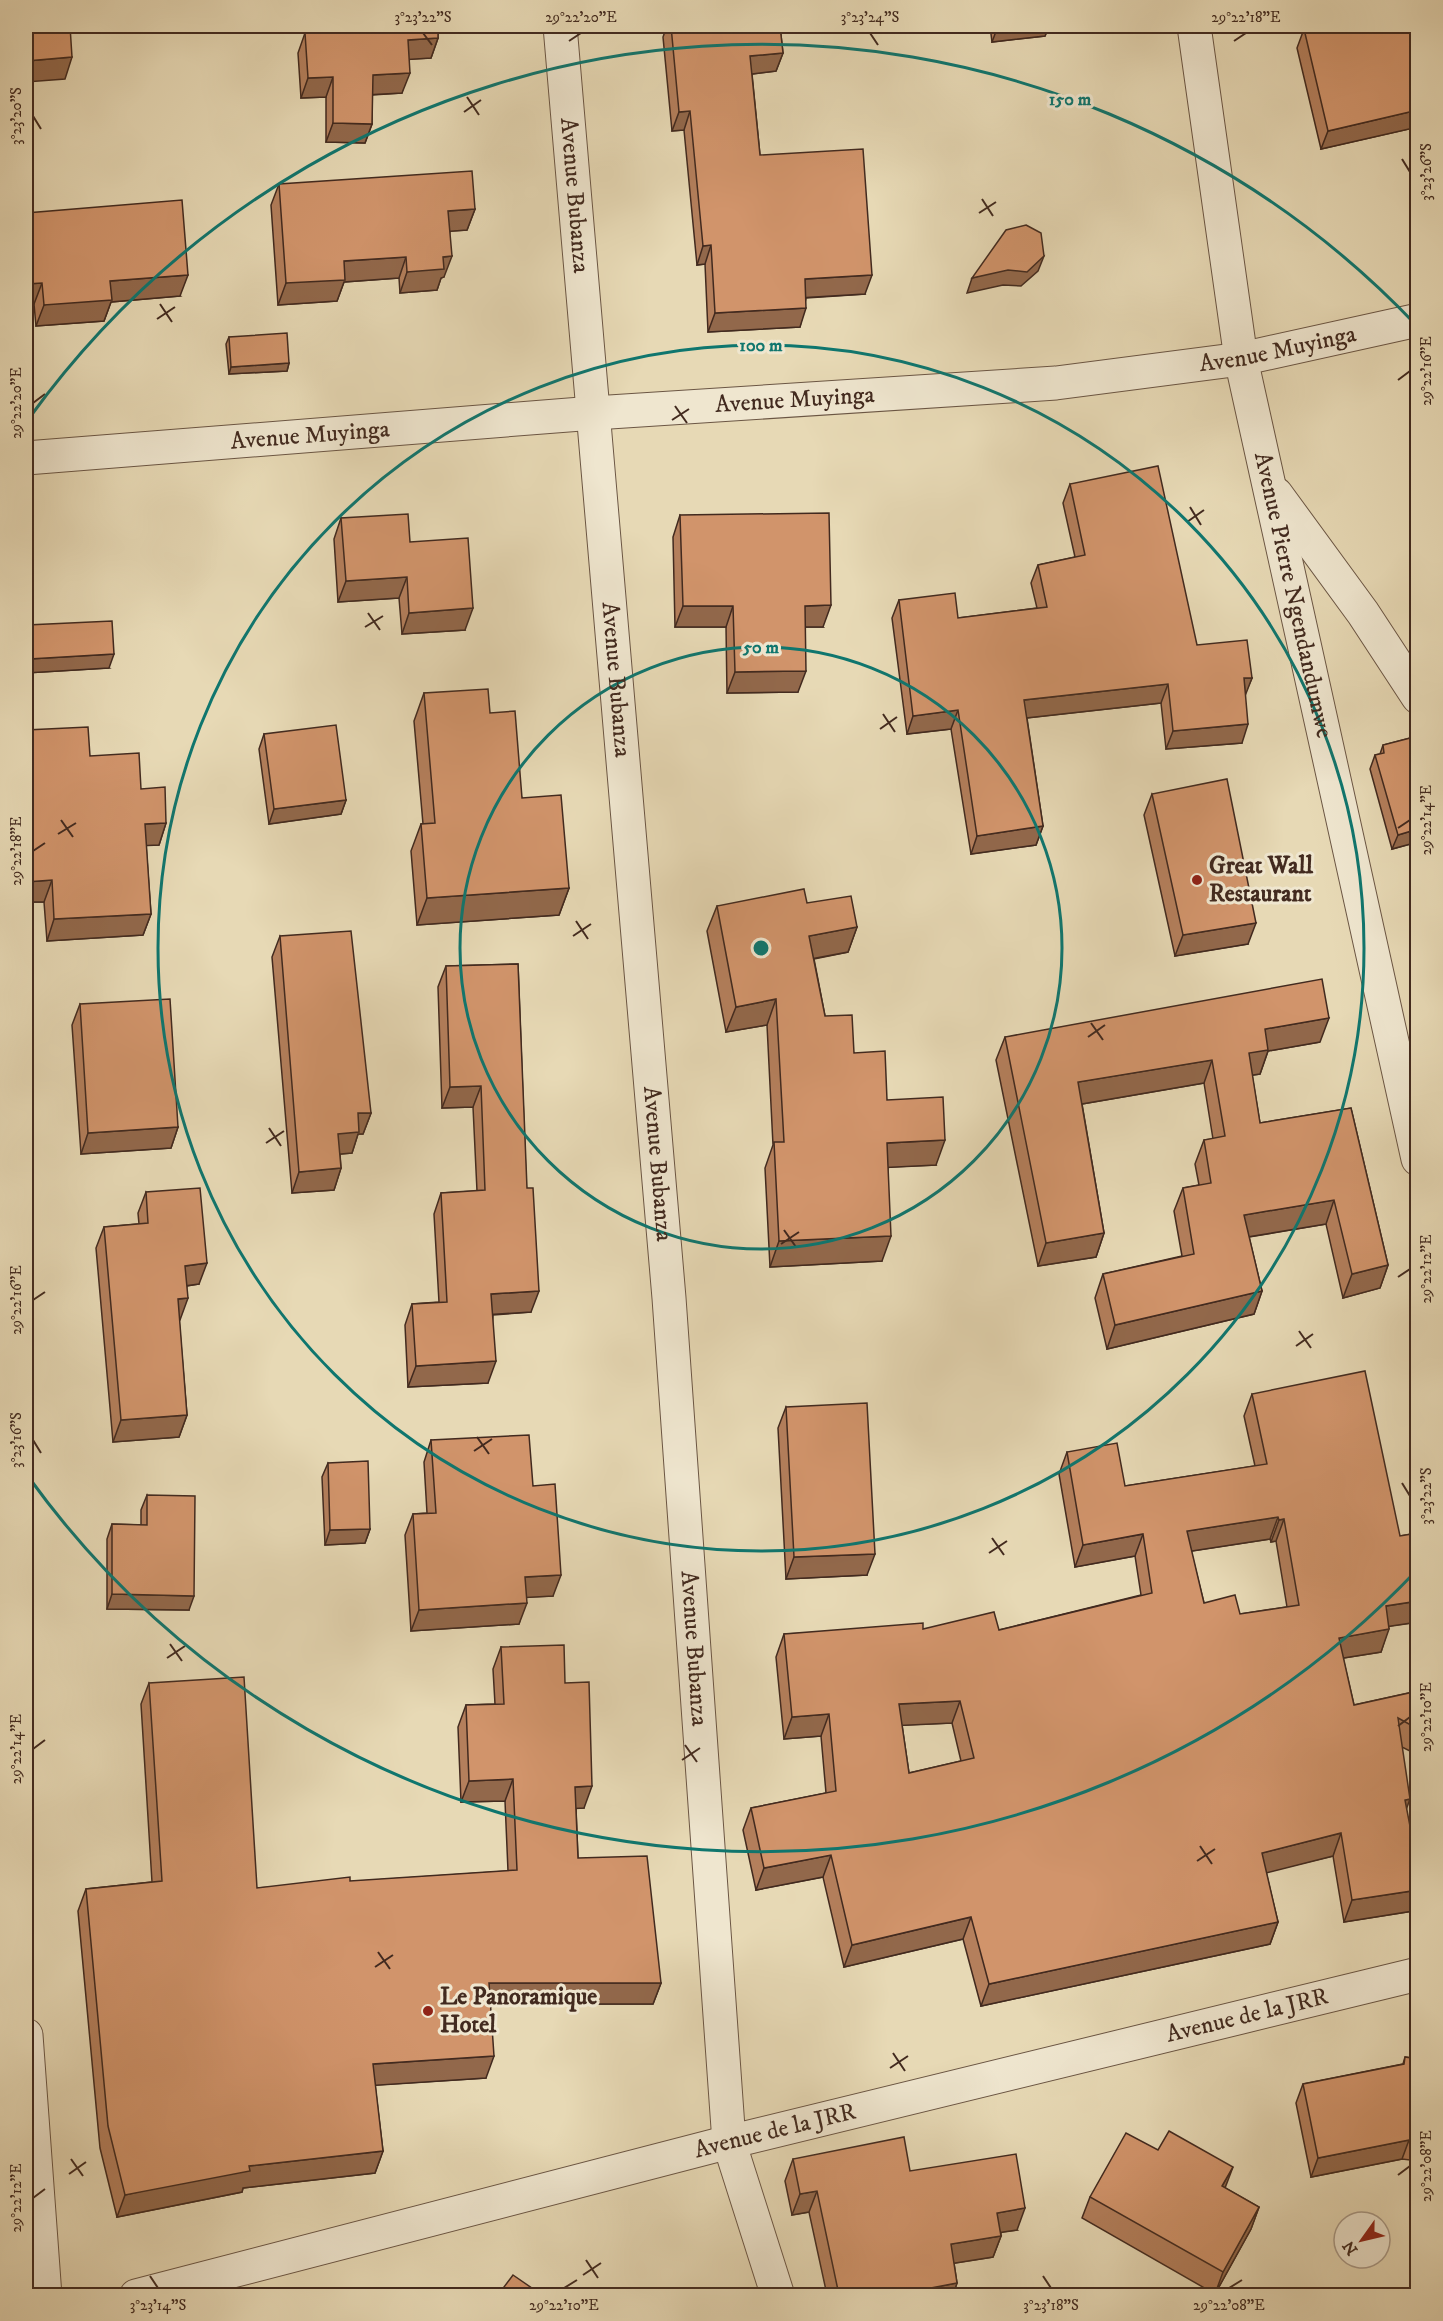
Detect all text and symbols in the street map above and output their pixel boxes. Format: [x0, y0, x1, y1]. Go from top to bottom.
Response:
text: 3°23'22"S [394, 8, 452, 27]
text: 29°22'20"E [545, 8, 617, 27]
text: 3°23'24"S [841, 8, 899, 27]
text: 29°22'18"E [1211, 8, 1281, 27]
text: 3°23'20"S [7, 87, 26, 145]
text: 150 m [1049, 89, 1092, 111]
street label: Avenue Bubanza [553, 117, 596, 275]
text: 3°23'26"S [1417, 143, 1436, 201]
street label: Avenue Muyinga [1197, 319, 1360, 379]
text: 100 m [739, 335, 783, 357]
text: 29°22'16"E [1417, 336, 1436, 406]
text: 29°22'20"E [7, 367, 26, 439]
street label: Avenue Muyinga [714, 380, 876, 420]
street label: Avenue Muyinga [229, 414, 392, 457]
street label: Avenue Pierre Ngendandumwe [1247, 449, 1339, 741]
street label: Avenue Bubanza [594, 601, 638, 759]
text: 50 m [742, 637, 779, 659]
text: 29°22'14"E [1417, 784, 1436, 855]
text: 29°22'18"E [7, 816, 26, 886]
place label: Great Wall Restaurant [1209, 851, 1314, 909]
marker: Great Wall Restaurant [1190, 873, 1204, 887]
centre of rings [751, 938, 771, 958]
street label: Avenue Bubanza [636, 1085, 679, 1244]
text: 29°22'12"E [1417, 1234, 1436, 1304]
text: 29°22'16"E [7, 1265, 26, 1335]
text: 3°23'16"S [7, 1412, 26, 1468]
text: 3°23'22"S [1417, 1467, 1436, 1525]
street label: Avenue Bubanza [673, 1570, 714, 1728]
text: 29°22'10"E [1417, 1682, 1436, 1752]
text: 29°22'14"E [7, 1713, 26, 1784]
street label: Avenue de la JRR [1163, 1981, 1331, 2050]
place label: Le Panoramique Hotel [440, 1982, 597, 2040]
marker: Le Panoramique Hotel [421, 2004, 435, 2018]
street label: Avenue de la JRR [691, 2097, 859, 2165]
text: 29°22'08"E [1417, 2130, 1436, 2202]
text: 29°22'12"E [7, 2163, 26, 2233]
north arrow [1332, 2210, 1392, 2270]
text: N [1338, 2237, 1362, 2259]
text: 3°23'14"S [130, 2296, 186, 2315]
text: 29°22'10"E [529, 2296, 599, 2315]
text: 3°23'18"S [1023, 2296, 1079, 2315]
text: 29°22'08"E [1193, 2296, 1265, 2315]

